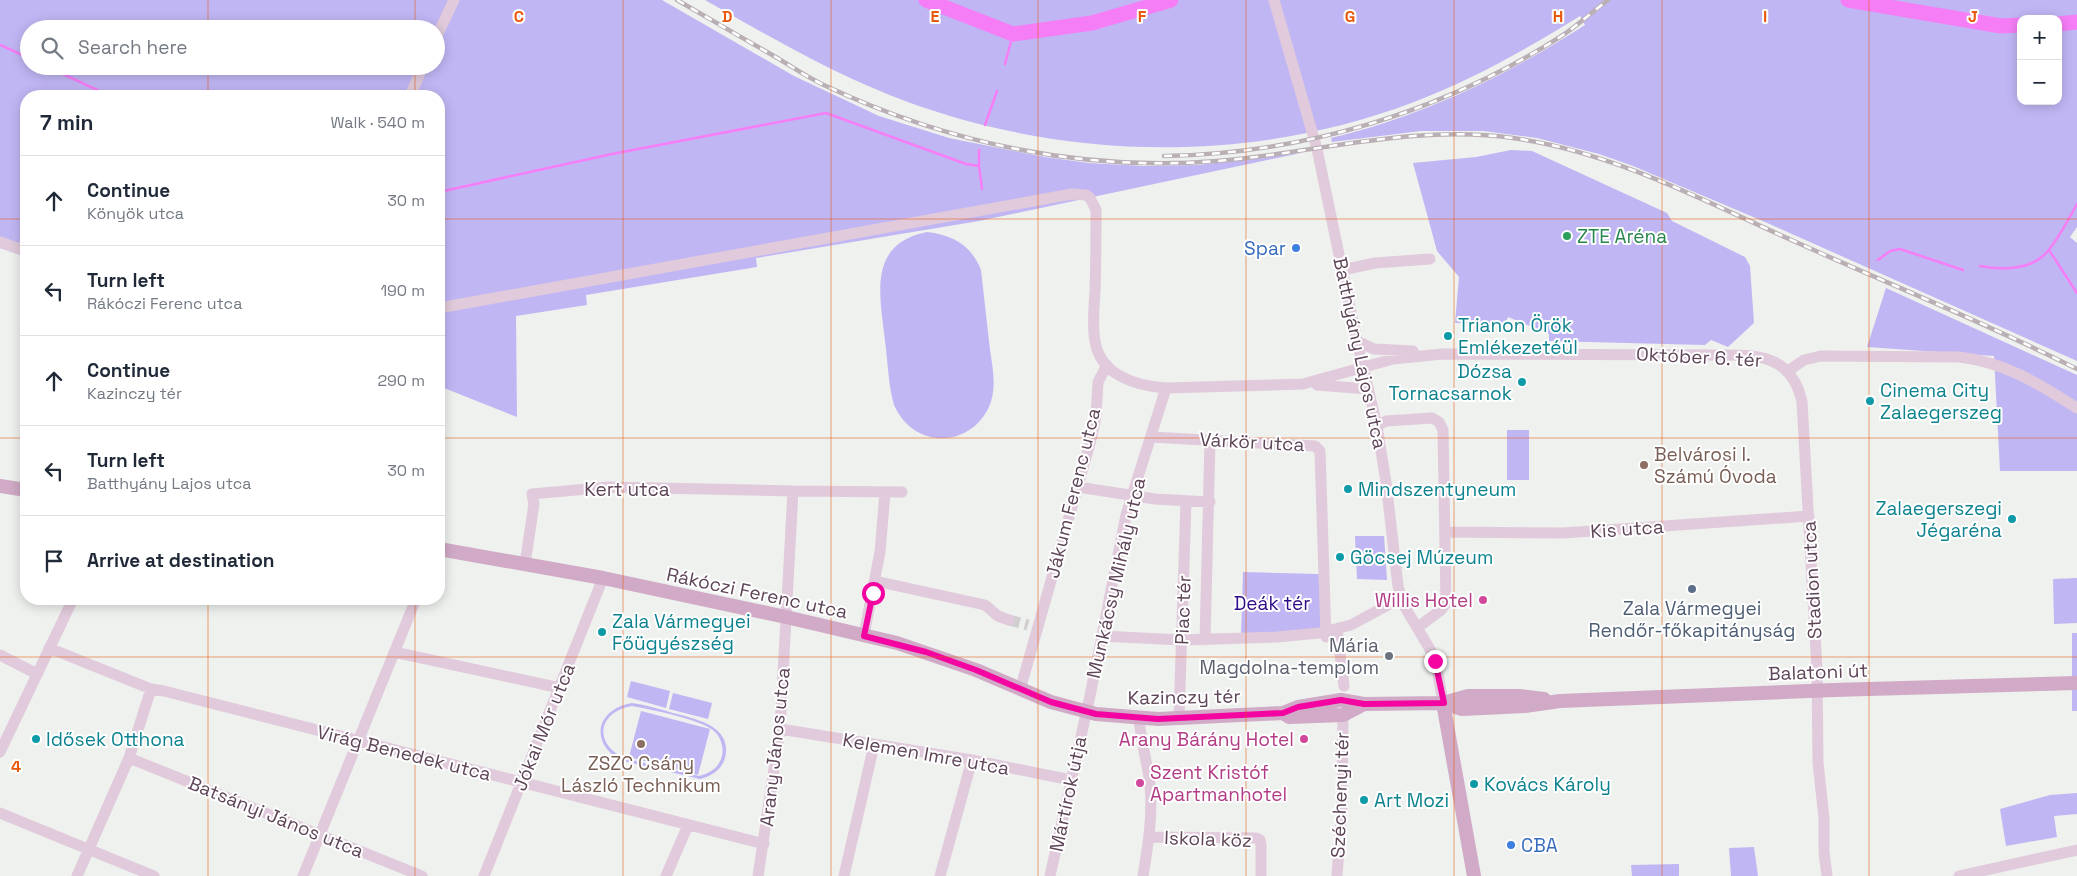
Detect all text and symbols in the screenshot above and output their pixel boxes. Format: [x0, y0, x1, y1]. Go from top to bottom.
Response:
text: C [514, 6, 524, 27]
text: D [722, 6, 732, 27]
text: E [931, 6, 940, 27]
text: F [1138, 6, 1147, 27]
text: G [1345, 6, 1355, 27]
text: H [1553, 6, 1563, 27]
text: I [1763, 6, 1767, 27]
text: J [1968, 6, 1978, 27]
map controls [2017, 15, 2062, 105]
button: + [2017, 15, 2062, 60]
search box [20, 20, 445, 75]
icon: search [38, 34, 66, 62]
text: Search here [78, 35, 188, 60]
button: − [2017, 60, 2062, 105]
text: 7 min [40, 109, 93, 136]
text: Walk · 540 m [331, 112, 425, 133]
text: Continue [87, 178, 170, 203]
icon: ahead [40, 187, 68, 215]
text: 30 m [387, 190, 425, 211]
text: Könyök utca [87, 203, 184, 224]
place label: ZTE Aréna [1577, 224, 1667, 249]
marker: ZTE Aréna [1561, 230, 1573, 242]
place label: Spar [1244, 236, 1286, 261]
marker: Spar [1290, 242, 1302, 254]
street label: Batthyány Lajos utca [1327, 255, 1393, 451]
text: Turn left [87, 268, 165, 293]
icon: left [40, 277, 68, 305]
text: 190 m [380, 280, 425, 301]
text: Rákóczi Ferenc utca [87, 293, 242, 314]
place label: Trianon Örök Emlékezetéül [1458, 313, 1578, 360]
marker: Trianon Örök Emlékezetéül [1442, 330, 1454, 342]
street label: Október 6. tér [1635, 341, 1763, 373]
text: Continue [87, 358, 170, 383]
place label: Dózsa Tornacsarnok [1389, 359, 1512, 406]
icon: ahead [40, 367, 68, 395]
text: 290 m [377, 370, 425, 391]
marker: Dózsa Tornacsarnok [1516, 376, 1528, 388]
place label: Cinema City Zalaegerszeg [1880, 378, 2002, 425]
text: Kazinczy tér [87, 383, 182, 404]
marker: Cinema City Zalaegerszeg [1864, 395, 1876, 407]
street label: Jákum Ferenc utca [1040, 405, 1106, 581]
street label: Várkör utca [1199, 427, 1305, 457]
place label: Belvárosi I. Számú Óvoda [1654, 442, 1777, 489]
text: Turn left [87, 448, 165, 473]
icon: left [40, 457, 68, 485]
marker: Belvárosi I. Számú Óvoda [1638, 459, 1650, 471]
text: 30 m [387, 460, 425, 481]
text: Batthyány Lajos utca [87, 473, 252, 494]
street label: Munkácsy Mihály utca [1081, 475, 1151, 681]
street label: Kert utca [584, 477, 670, 502]
place label: Mindszentyneum [1358, 477, 1516, 502]
marker: Mindszentyneum [1342, 483, 1354, 495]
place label: Zalaegerszegi Jégaréna [1875, 496, 2002, 543]
marker: Zalaegerszegi Jégaréna [2006, 513, 2018, 525]
street label: Kis utca [1589, 514, 1665, 544]
street label: Stadion utca [1796, 520, 1828, 640]
place label: Göcsej Múzeum [1350, 545, 1493, 570]
icon: arrive [40, 547, 68, 575]
text: Arrive at destination [87, 548, 275, 573]
marker: Göcsej Múzeum [1334, 551, 1346, 563]
street label: Rákóczi Ferenc utca [664, 562, 850, 624]
street label: Piac tér [1169, 575, 1197, 645]
route start [862, 582, 885, 605]
marker: Zala Vármegyei Rendőr-főkapitányság [1686, 583, 1698, 595]
place label: Willis Hotel [1375, 588, 1473, 613]
park label: Deák tér [1234, 591, 1310, 616]
marker: Willis Hotel [1477, 594, 1489, 606]
place label: Zala Vármegyei Rendőr-főkapitányság [1589, 596, 1795, 643]
place label: Zala Vármegyei Főügyészség [612, 609, 751, 656]
marker: Zala Vármegyei Főügyészség [596, 626, 608, 638]
place label: Mária Magdolna-templom [1200, 633, 1379, 680]
marker: Mária Magdolna-templom [1383, 650, 1395, 662]
route end [1424, 650, 1447, 673]
street label: Balatoni út [1768, 658, 1868, 686]
street label: Jókai Mór utca [507, 659, 581, 795]
street label: Arany János utca [754, 666, 796, 828]
street label: Kazinczy tér [1127, 684, 1241, 710]
street label: Virág Benedek utca [314, 719, 494, 787]
place label: Idősek Otthona [46, 727, 185, 752]
street label: Kelemen Imre utca [841, 727, 1011, 781]
place label: Arany Bárány Hotel [1119, 727, 1294, 752]
street label: Széchenyi tér [1325, 732, 1355, 858]
marker: Idősek Otthona [30, 733, 42, 745]
marker: Arany Bárány Hotel [1298, 733, 1310, 745]
street label: Mártírok útja [1044, 734, 1092, 854]
marker: ZSZC Csány László Technikum [635, 738, 647, 750]
place label: ZSZC Csány László Technikum [561, 751, 721, 798]
text: 4 [11, 756, 21, 777]
place label: Szent Kristóf Apartmanhotel [1150, 760, 1287, 807]
street label: Batsányi János utca [184, 770, 368, 864]
place label: Kovács Károly [1484, 772, 1611, 797]
marker: Szent Kristóf Apartmanhotel [1134, 777, 1146, 789]
marker: Kovács Károly [1468, 778, 1480, 790]
place label: Art Mozi [1374, 788, 1449, 813]
marker: Art Mozi [1358, 794, 1370, 806]
street label: Iskola köz [1164, 825, 1252, 853]
place label: CBA [1521, 833, 1558, 858]
marker: CBA [1505, 839, 1517, 851]

